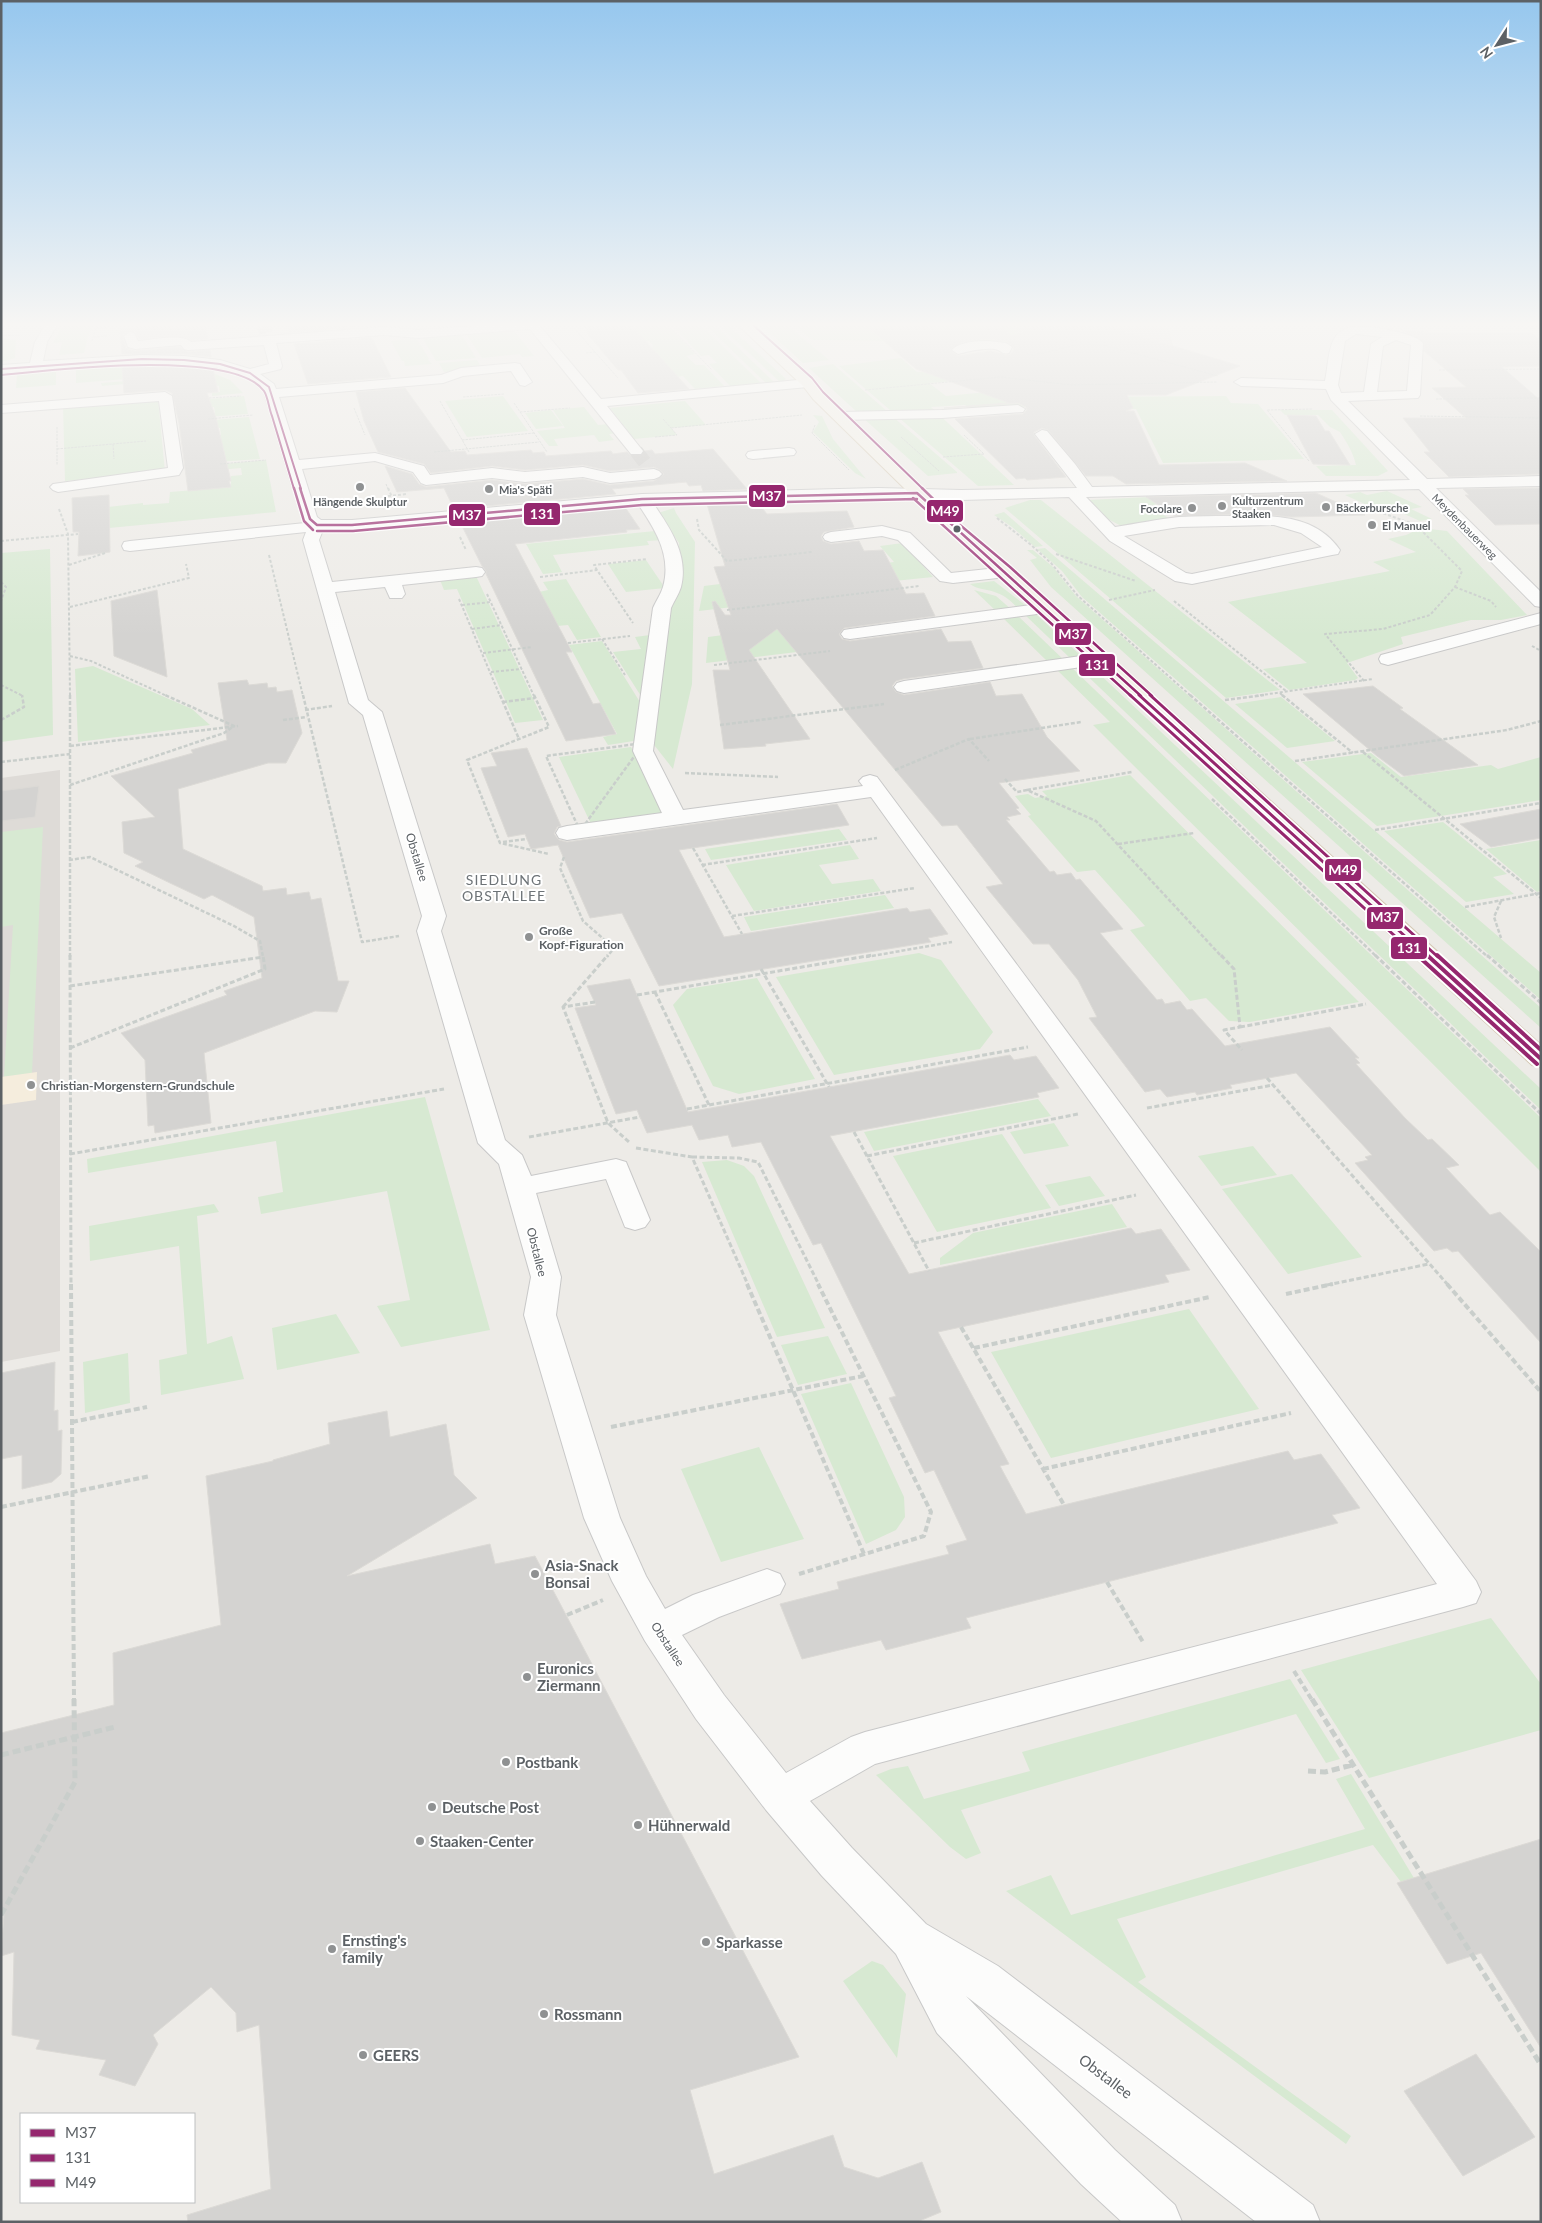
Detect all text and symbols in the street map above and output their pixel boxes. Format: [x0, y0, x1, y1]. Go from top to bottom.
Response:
north arrow [1472, 20, 1522, 70]
text: N [1476, 44, 1496, 62]
marker: Hängende Skulptur [354, 481, 366, 493]
marker: Mia's Späti [483, 483, 495, 495]
place label: Mia's Späti [499, 483, 552, 496]
line badge: M37 [748, 484, 786, 508]
text: M37 [752, 487, 782, 504]
street label: Meydenbauerweg [1430, 491, 1501, 562]
place label: Kulturzentrum Staaken [1232, 494, 1303, 520]
place label: Hängende Skulptur [313, 495, 408, 508]
line badge: M49 [926, 499, 964, 523]
marker: Kulturzentrum Staaken [1216, 500, 1228, 512]
marker: Bäckerbursche [1320, 501, 1332, 513]
place label: Bäckerbursche [1336, 501, 1408, 514]
line badge: 131 [523, 502, 561, 526]
text: M49 [930, 502, 960, 519]
place label: Focolare [1140, 502, 1182, 515]
marker: Focolare [1186, 502, 1198, 514]
line badge: M37 [448, 503, 486, 527]
text: 131 [530, 505, 554, 522]
text: M37 [452, 506, 482, 523]
marker: El Manuel [1366, 519, 1378, 531]
place label: El Manuel [1382, 519, 1431, 532]
unlabelled marker [952, 524, 962, 534]
line badge: M37 [1054, 622, 1092, 646]
text: M37 [1058, 625, 1088, 642]
line badge: 131 [1078, 653, 1116, 677]
text: 131 [1085, 656, 1109, 673]
street label: Obstallee [403, 831, 431, 883]
line badge: M49 [1324, 858, 1362, 882]
text: M49 [1328, 861, 1358, 878]
district label: SIEDLUNG OBSTALLEE [462, 871, 546, 904]
line badge: M37 [1366, 906, 1404, 930]
text: M37 [1370, 908, 1400, 925]
place label: Große Kopf-Figuration [539, 923, 624, 952]
marker: Große Kopf-Figuration [523, 931, 535, 943]
line badge: 131 [1390, 936, 1428, 960]
text: 131 [1397, 939, 1421, 956]
place label: Christian-Morgenstern-Grundschule [41, 1078, 235, 1093]
marker: Christian-Morgenstern-Grundschule [25, 1079, 37, 1091]
street label: Obstallee [524, 1226, 550, 1278]
place label: Asia-Snack Bonsai [544, 1556, 619, 1591]
marker: Asia-Snack Bonsai [529, 1568, 541, 1580]
street label: Obstallee [648, 1619, 688, 1669]
place label: Euronics Ziermann [537, 1659, 601, 1694]
marker: Euronics Ziermann [521, 1671, 533, 1683]
place label: Postbank [516, 1753, 579, 1771]
marker: Postbank [500, 1756, 512, 1768]
place label: Deutsche Post [442, 1798, 539, 1816]
marker: Deutsche Post [426, 1801, 438, 1813]
place label: Hühnerwald [648, 1816, 730, 1834]
marker: Hühnerwald [632, 1819, 644, 1831]
place label: Staaken-Center [430, 1832, 534, 1850]
marker: Staaken-Center [414, 1835, 426, 1847]
place label: Ernsting's family [342, 1931, 407, 1966]
place label: Sparkasse [716, 1933, 783, 1951]
marker: Sparkasse [700, 1936, 712, 1948]
marker: Ernsting's family [326, 1943, 338, 1955]
place label: Rossmann [554, 2005, 622, 2023]
marker: Rossmann [538, 2008, 550, 2020]
place label: GEERS [373, 2046, 419, 2064]
marker: GEERS [357, 2049, 369, 2061]
street label: Obstallee [1076, 2050, 1136, 2102]
legend [20, 2113, 195, 2203]
text: M37 [65, 2123, 97, 2141]
text: 131 [65, 2148, 91, 2166]
text: M49 [65, 2173, 96, 2191]

